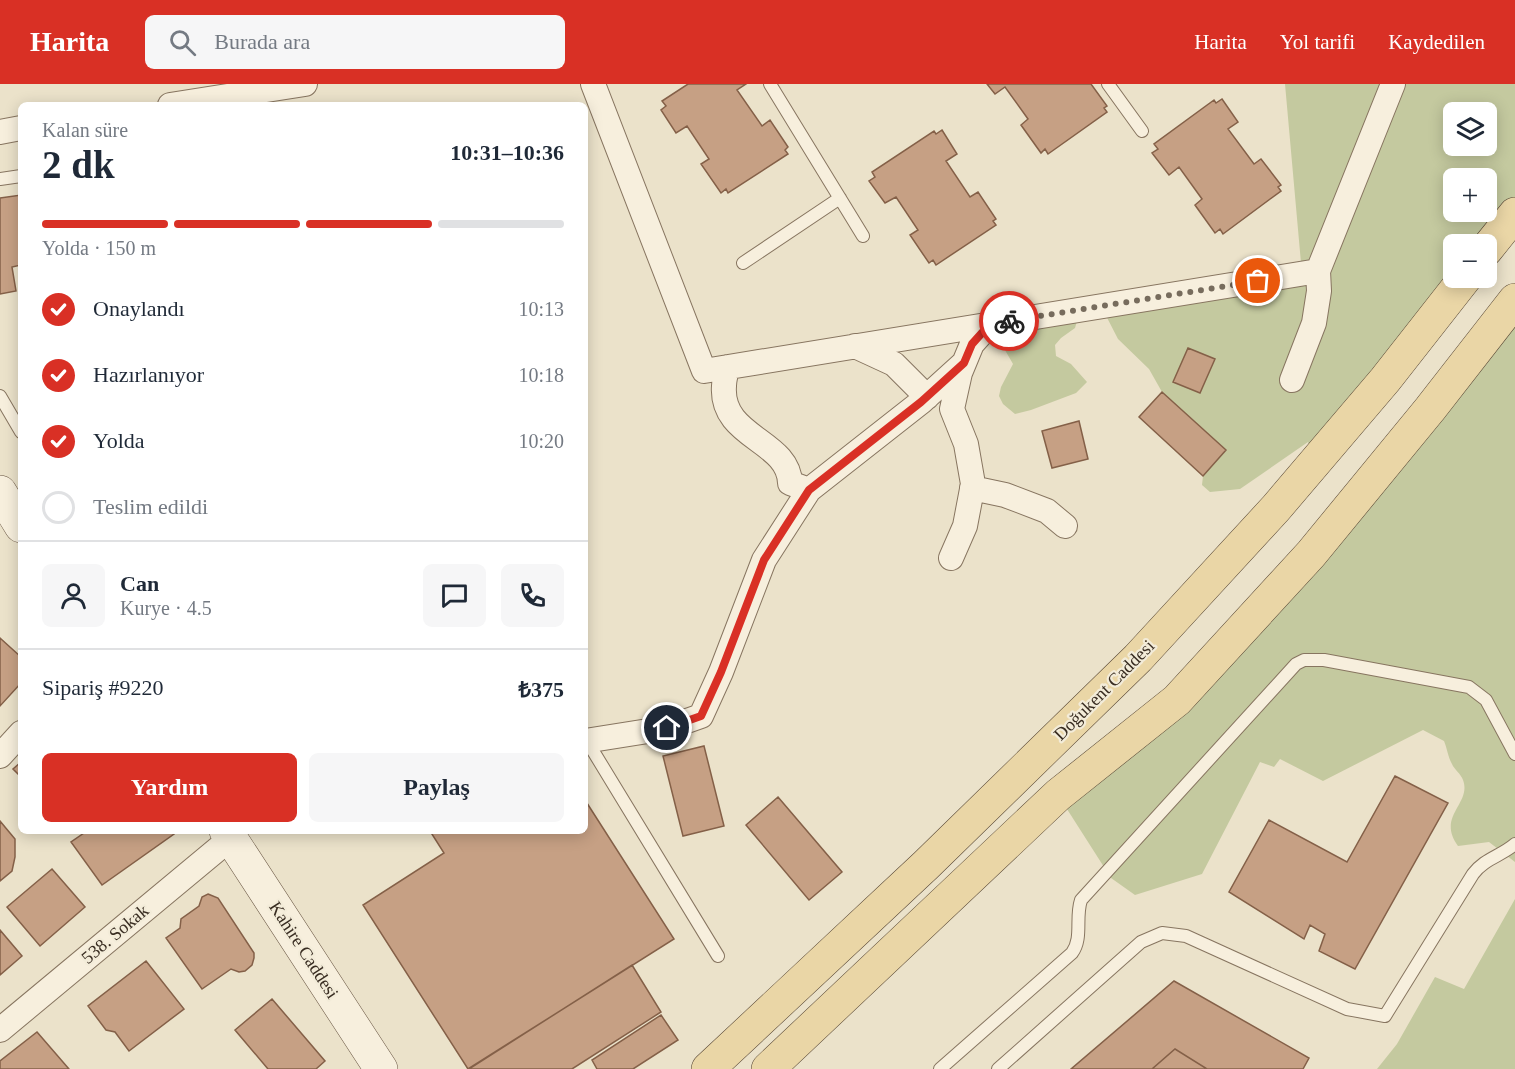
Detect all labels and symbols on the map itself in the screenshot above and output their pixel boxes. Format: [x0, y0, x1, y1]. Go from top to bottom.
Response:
pin [1232, 255, 1283, 306]
courier [979, 291, 1039, 351]
street label: Doğukent Caddesi [1050, 636, 1158, 744]
pin [641, 702, 692, 753]
street label: Kahire Caddesi [265, 898, 343, 1002]
street label: 538. Sokak [78, 900, 152, 968]

